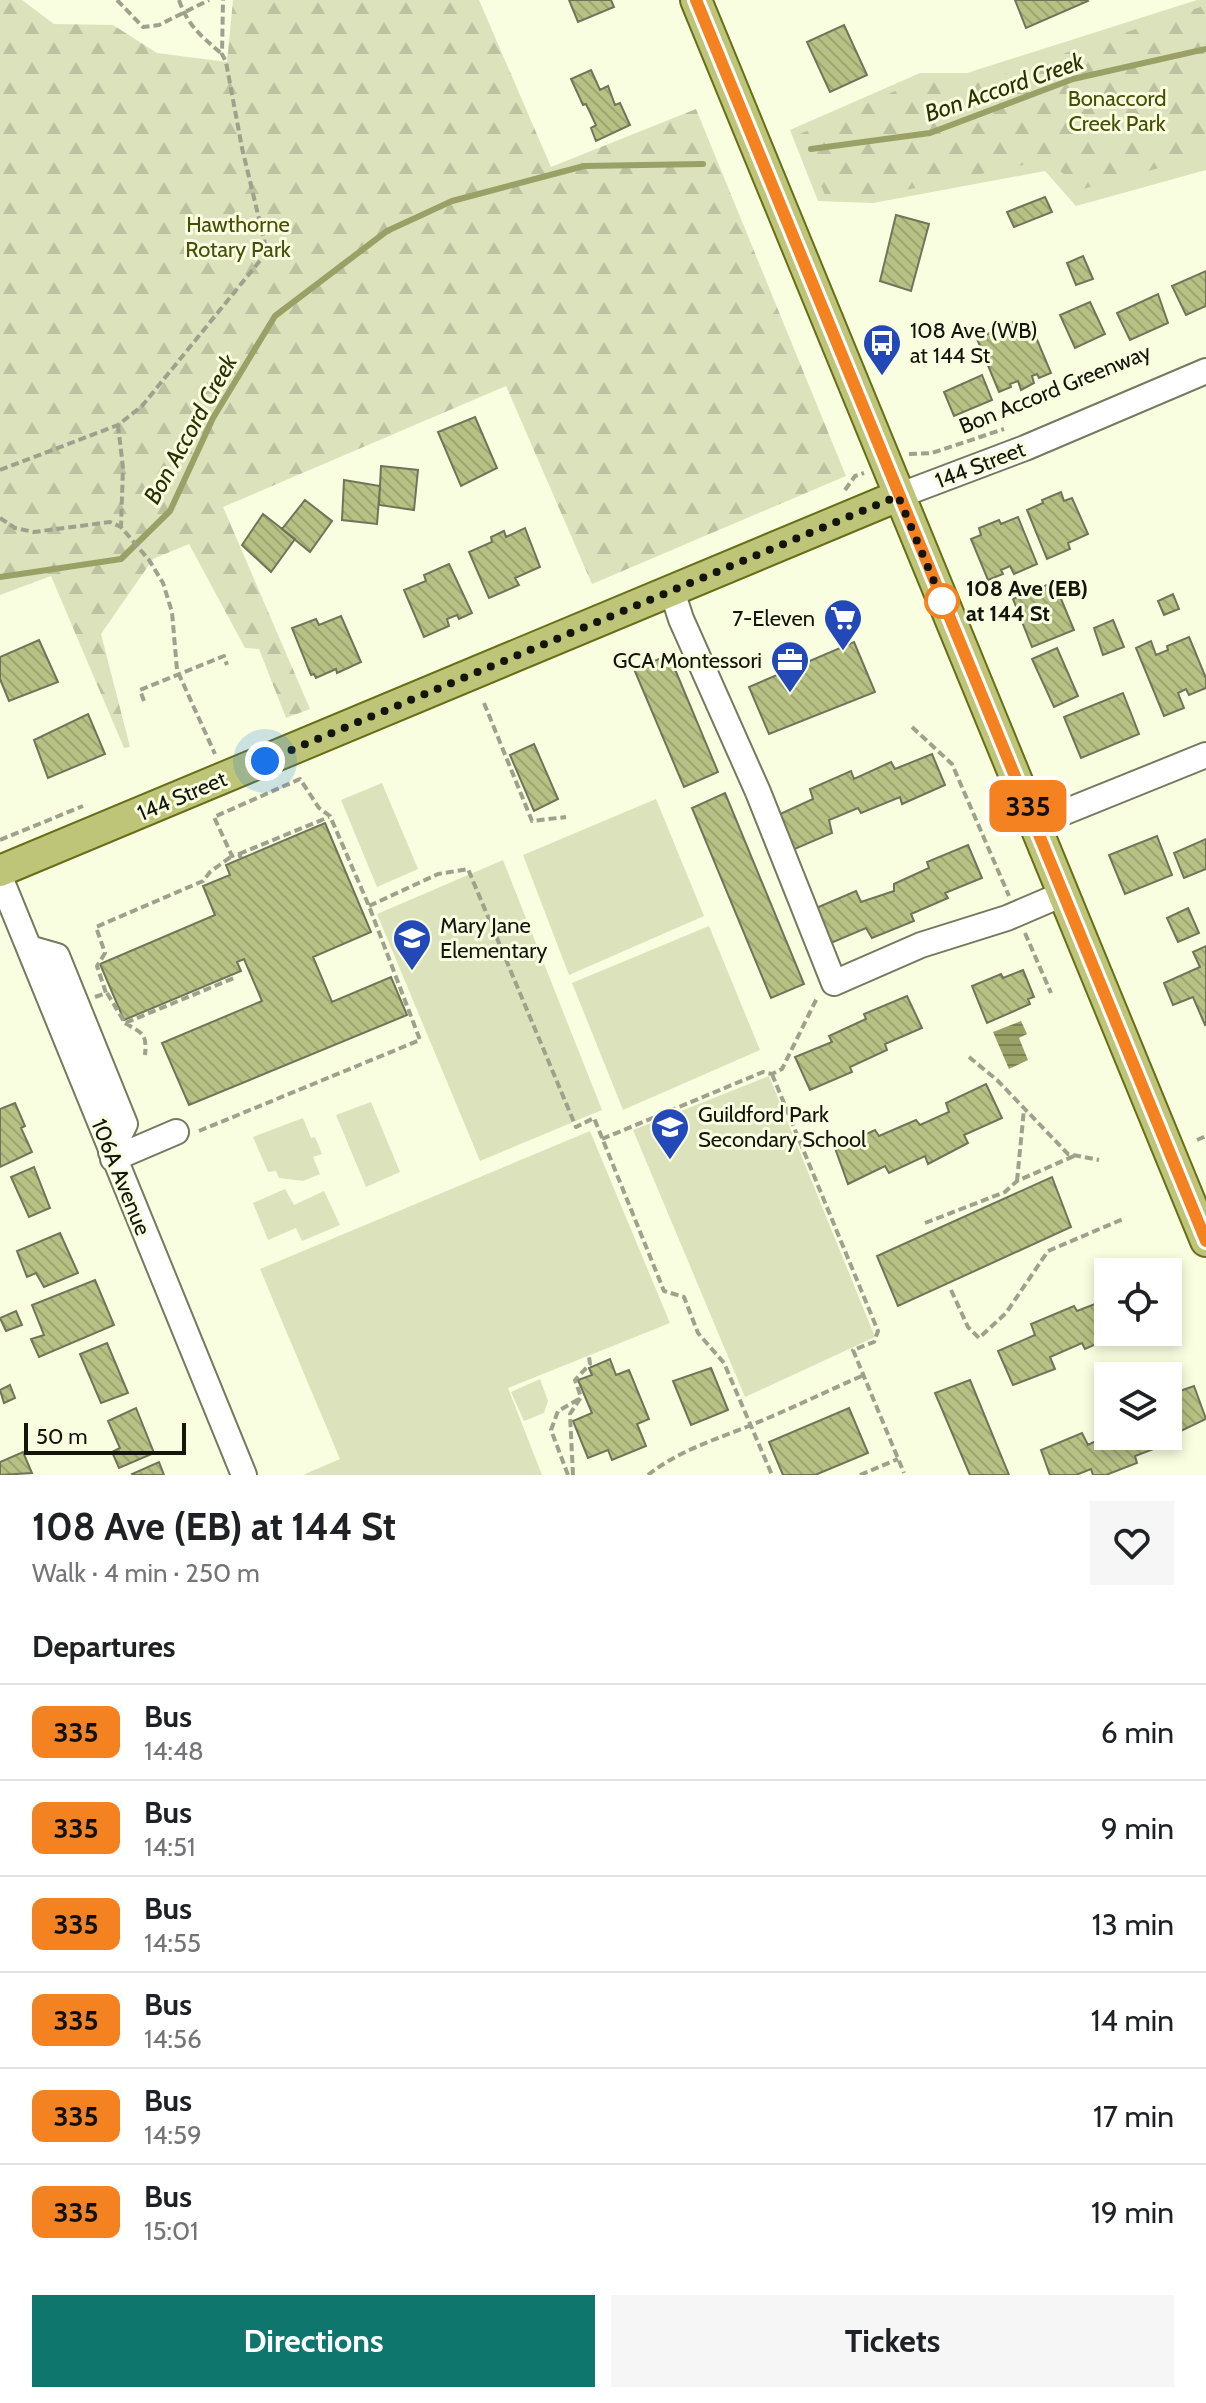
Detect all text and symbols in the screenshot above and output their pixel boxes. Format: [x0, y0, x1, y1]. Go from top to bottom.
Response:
water label: Bon Accord Creek [921, 46, 1088, 128]
park label: Bonaccord Creek Park [1068, 85, 1166, 137]
park label: Hawthorne Rotary Park [185, 211, 291, 263]
place label: 108 Ave (WB) at 144 St [910, 317, 1038, 369]
bus stop icon: 108 Ave (WB) at 144 St [861, 322, 903, 377]
street label: Bon Accord Greenway [955, 338, 1155, 440]
water label: Bon Accord Creek [137, 349, 243, 509]
street label: 144 Street [931, 435, 1029, 494]
place label: 108 Ave (EB) at 144 St [966, 575, 1088, 627]
marker: 108 Ave (EB) at 144 St [925, 584, 959, 618]
supermarket icon: 7-Eleven [822, 597, 864, 652]
place label: 7-Eleven [732, 605, 815, 632]
office icon: GCA Montessori [769, 639, 811, 694]
place label: GCA Montessori [613, 647, 762, 674]
your location [245, 741, 285, 781]
street label: 144 Street [133, 765, 231, 827]
line badge: 335 [982, 780, 1074, 832]
text: 335 [1005, 789, 1051, 823]
place label: Mary Jane Elementary [440, 912, 547, 964]
school or university icon: Mary Jane Elementary [391, 917, 433, 972]
place label: Guildford Park Secondary School [698, 1101, 867, 1153]
school or university icon: Guildford Park Secondary School [649, 1106, 691, 1161]
street label: 106A Avenue [85, 1115, 157, 1239]
map controls [1094, 1258, 1182, 1450]
button: locate [1094, 1258, 1182, 1346]
button: layers [1094, 1362, 1182, 1450]
scale bar [24, 1419, 186, 1455]
text: 50 m [36, 1423, 88, 1450]
button: heart [1090, 1501, 1174, 1585]
text: 108 Ave (EB) at 144 St [32, 1503, 396, 1550]
text: Walk · 4 min · 250 m [32, 1557, 260, 1589]
text: Departures [32, 1628, 176, 1665]
text: Bus [144, 1698, 192, 1735]
text: 6 min [1101, 1714, 1174, 1751]
text: 335 [53, 1715, 99, 1749]
text: 14:48 [144, 1735, 204, 1767]
text: Bus [144, 1794, 192, 1831]
text: 9 min [1101, 1810, 1174, 1847]
text: 335 [53, 1811, 99, 1845]
text: 14:51 [144, 1831, 195, 1863]
text: Bus [144, 1890, 192, 1927]
text: 13 min [1092, 1906, 1174, 1943]
text: 335 [53, 1907, 99, 1941]
text: 14:55 [144, 1927, 201, 1959]
text: Bus [144, 1986, 192, 2023]
text: 14 min [1091, 2002, 1174, 2039]
text: 335 [53, 2003, 99, 2037]
text: 14:56 [144, 2023, 202, 2055]
text: Bus [144, 2082, 192, 2119]
text: 17 min [1093, 2098, 1174, 2135]
text: 335 [53, 2099, 99, 2133]
text: 14:59 [144, 2119, 202, 2151]
text: Bus [144, 2178, 192, 2215]
text: 19 min [1091, 2194, 1174, 2231]
text: 335 [53, 2195, 99, 2229]
text: 15:01 [144, 2215, 199, 2247]
button: Directions [32, 2295, 595, 2387]
button: Tickets [611, 2295, 1174, 2387]

